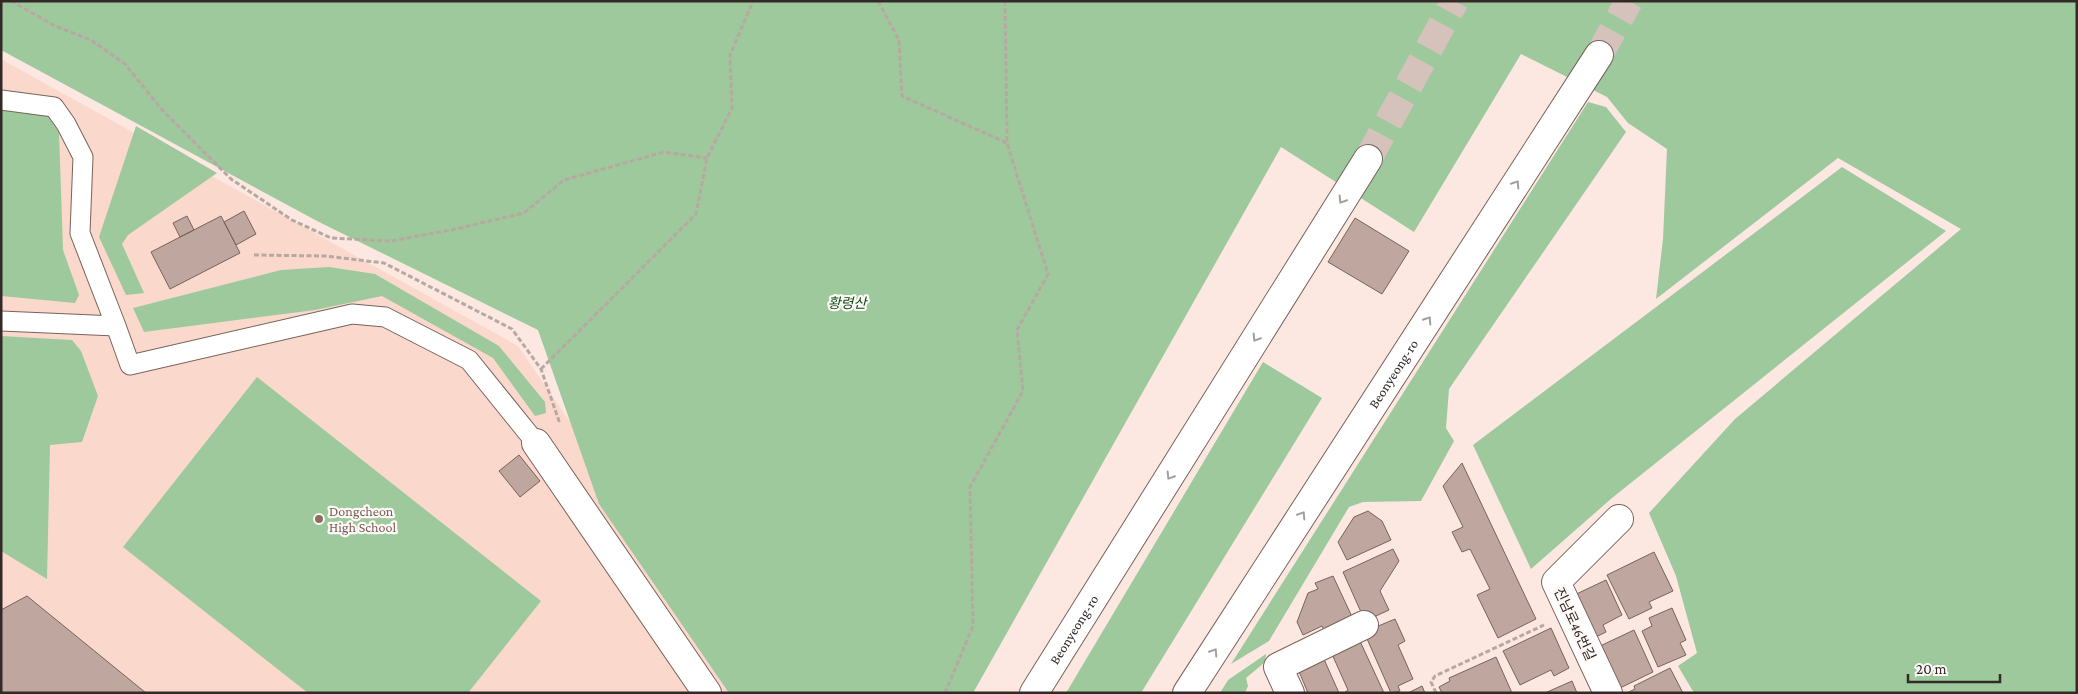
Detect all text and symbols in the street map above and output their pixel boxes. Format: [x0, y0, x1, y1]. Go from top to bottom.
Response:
one-way arrow [1510, 180, 1519, 189]
one-way arrow [1339, 195, 1348, 204]
park label: 황령산 [828, 295, 868, 311]
one-way arrow [1422, 316, 1431, 326]
one-way arrow [1252, 333, 1262, 342]
street label: Beonyeong-ro [1365, 336, 1421, 411]
one-way arrow [1166, 471, 1176, 480]
place label: Dongcheon High School [329, 503, 396, 535]
one-way arrow [1295, 512, 1305, 521]
marker: Dongcheon High School [313, 513, 325, 525]
street label: 진남로46번길 [1551, 585, 1599, 663]
street label: Beonyeong-ro [1046, 592, 1101, 667]
one-way arrow [1207, 648, 1217, 657]
scale bar [1908, 652, 2000, 684]
text: 20 m [1916, 661, 1947, 677]

